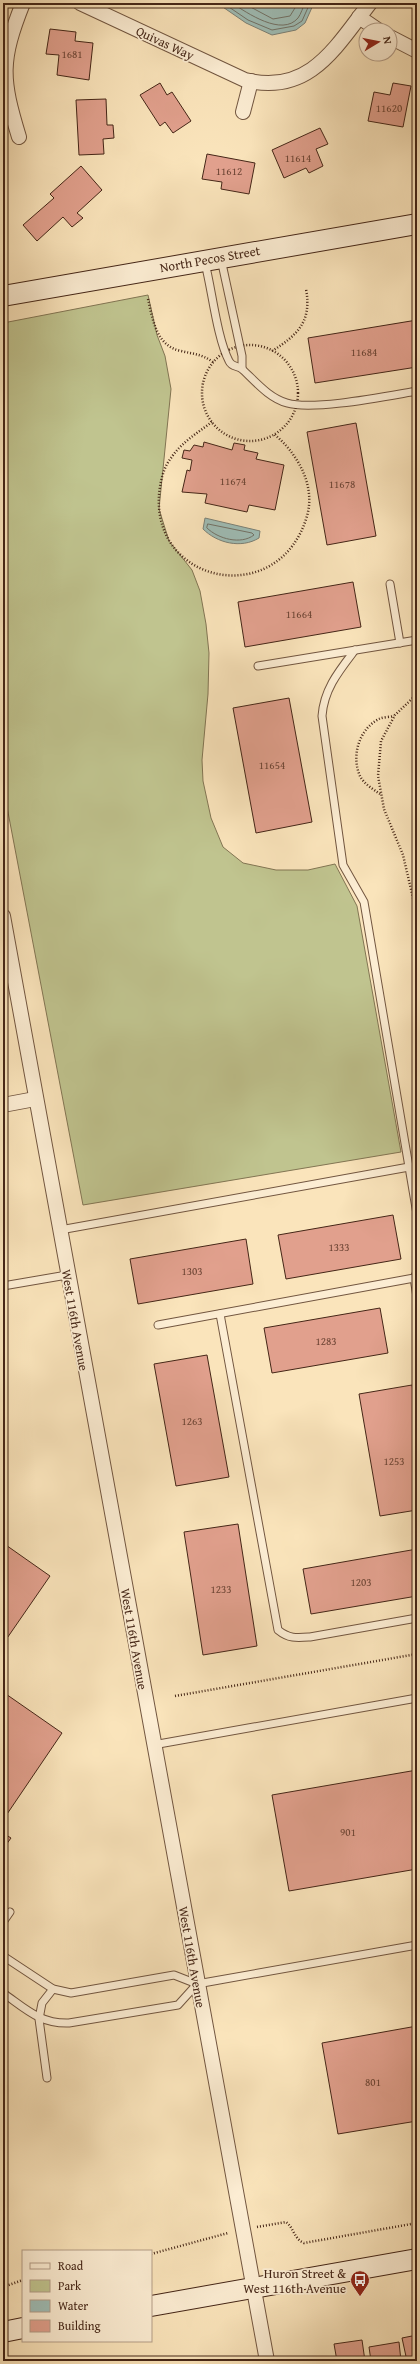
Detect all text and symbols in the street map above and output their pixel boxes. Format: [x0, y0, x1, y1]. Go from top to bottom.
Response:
street label: Quivas Way [133, 21, 198, 65]
north arrow [358, 22, 398, 62]
text: N [379, 35, 396, 46]
house number: 1681 [61, 46, 83, 62]
house number: 11620 [376, 100, 402, 116]
house number: 11614 [285, 150, 311, 166]
house number: 11612 [216, 163, 242, 179]
street label: North Pecos Street [158, 241, 262, 277]
house number: 11684 [351, 344, 377, 360]
house number: 11674 [220, 473, 246, 489]
house number: 11678 [329, 476, 355, 492]
house number: 11664 [286, 606, 312, 622]
house number: 11654 [259, 757, 285, 773]
house number: 1333 [328, 1239, 350, 1255]
house number: 1303 [181, 1263, 203, 1279]
street label: West 116th Avenue [57, 1268, 93, 1372]
house number: 1283 [315, 1333, 337, 1349]
house number: 1263 [181, 1413, 203, 1429]
house number: 1253 [383, 1453, 405, 1469]
house number: 1203 [350, 1574, 372, 1590]
house number: 1233 [210, 1581, 232, 1597]
street label: West 116th Avenue [116, 1587, 152, 1691]
house number: 901 [340, 1824, 356, 1840]
street label: West 116th Avenue [174, 1905, 210, 2009]
house number: 801 [365, 2074, 381, 2090]
legend [22, 2250, 152, 2342]
text: Road [58, 2257, 84, 2274]
place label: Huron Street & West 116th Avenue [243, 2264, 346, 2298]
bus stop icon: Huron Street & West 116th Avenue [349, 2269, 371, 2297]
text: Park [58, 2277, 82, 2294]
text: Water [58, 2297, 88, 2314]
text: Building [58, 2317, 101, 2334]

